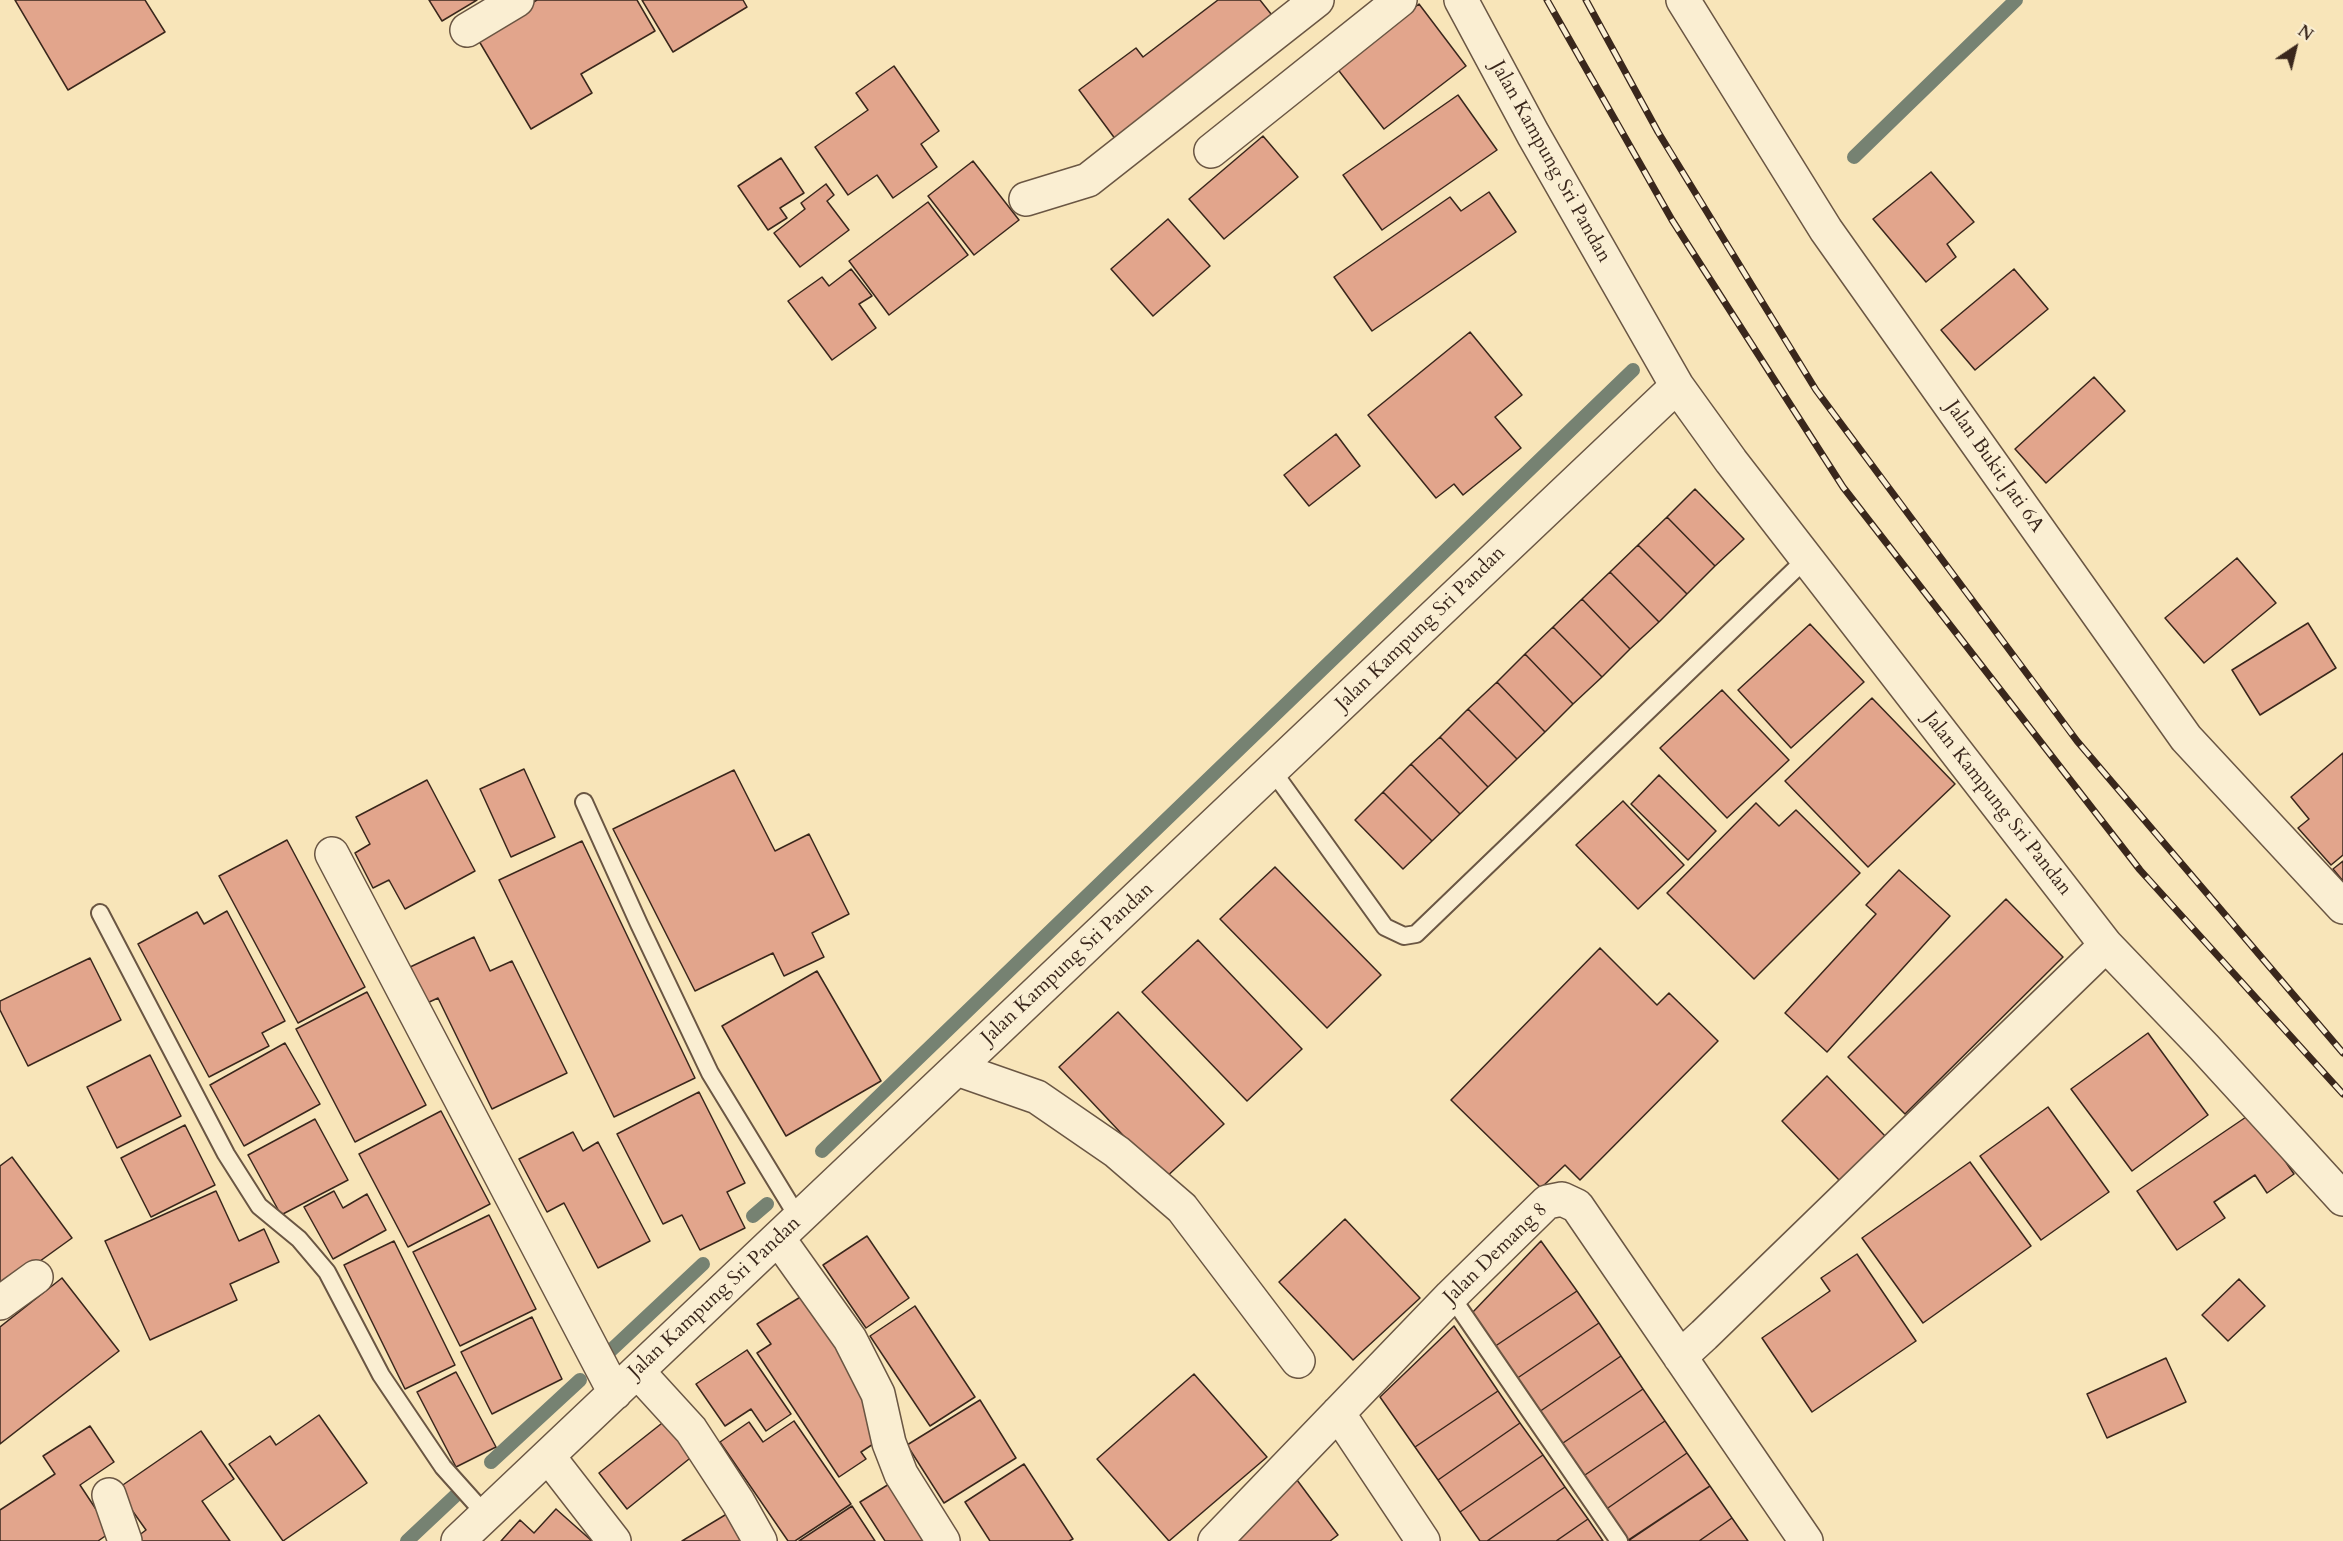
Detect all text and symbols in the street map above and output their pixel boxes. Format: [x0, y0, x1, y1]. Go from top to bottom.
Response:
north arrow [2265, 18, 2325, 78]
text: N [2293, 20, 2317, 46]
street label: Jalan Kampung Sri Pandan [1485, 57, 1615, 267]
street label: Jalan Bukit Jati 6A [1940, 396, 2048, 538]
street label: Jalan Kampung Sri Pandan [1331, 542, 1511, 716]
street label: Jalan Kampung Sri Pandan [1918, 707, 2076, 901]
street label: Jalan Kampung Sri Pandan [977, 878, 1159, 1050]
street label: Jalan Demang 8 [1439, 1198, 1553, 1310]
street label: Jalan Kampung Sri Pandan [624, 1212, 806, 1384]

